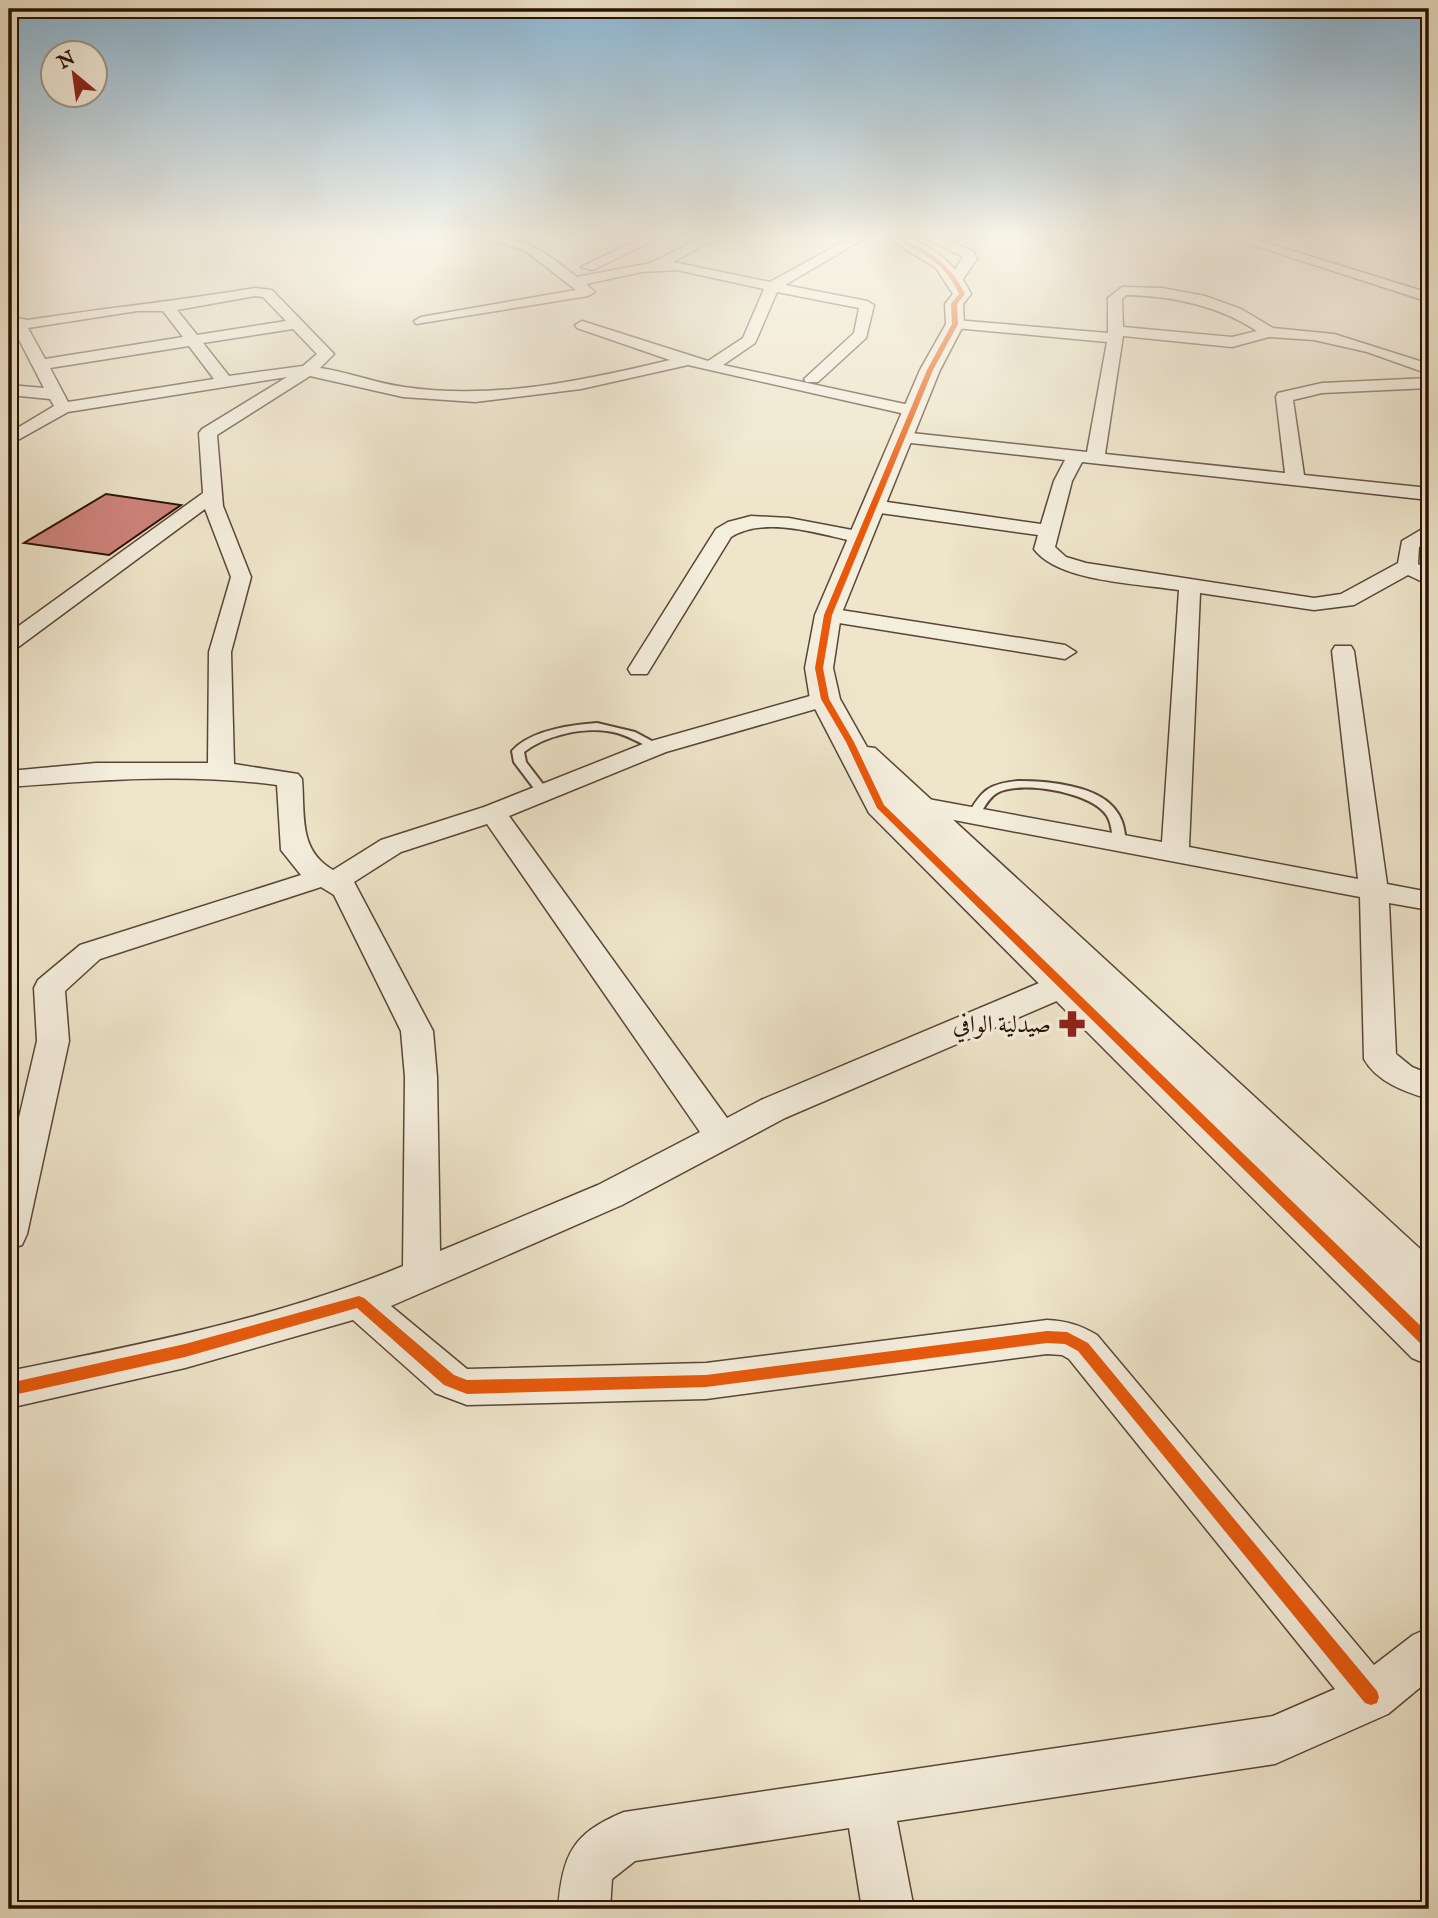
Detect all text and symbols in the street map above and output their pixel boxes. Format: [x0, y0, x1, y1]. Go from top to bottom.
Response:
north arrow [38, 38, 108, 108]
text: N [53, 46, 80, 76]
pharmacy icon: صيدلية الوافي [1057, 1009, 1087, 1039]
place label: صيدلية الوافي [953, 1010, 1051, 1043]

